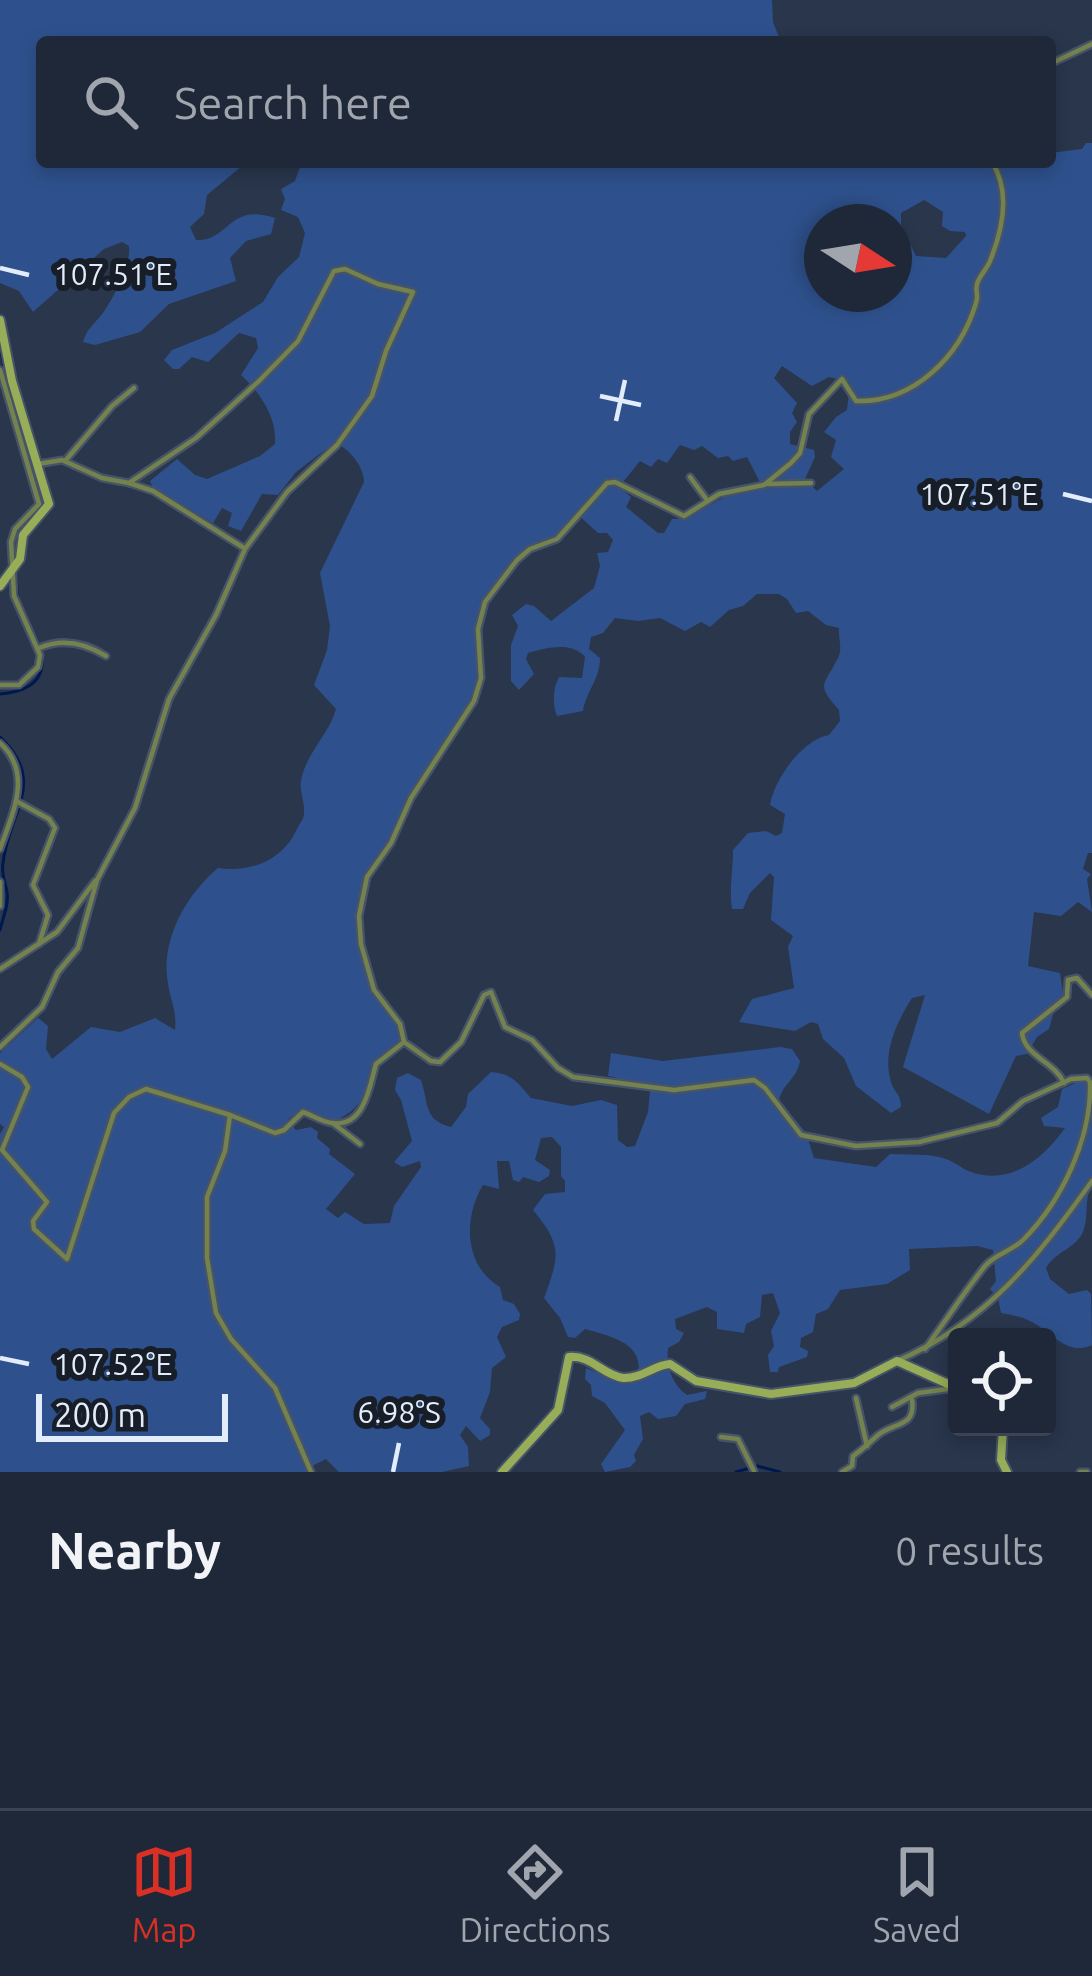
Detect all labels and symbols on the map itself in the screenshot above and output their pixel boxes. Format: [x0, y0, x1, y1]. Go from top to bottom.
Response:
north arrow [804, 204, 912, 312]
text: 107.51°E [54, 257, 172, 291]
text: 107.51°E [920, 477, 1038, 511]
text: 107.52°E [54, 1347, 172, 1381]
scale bar [36, 1388, 228, 1441]
text: 6.98°S [357, 1395, 441, 1429]

